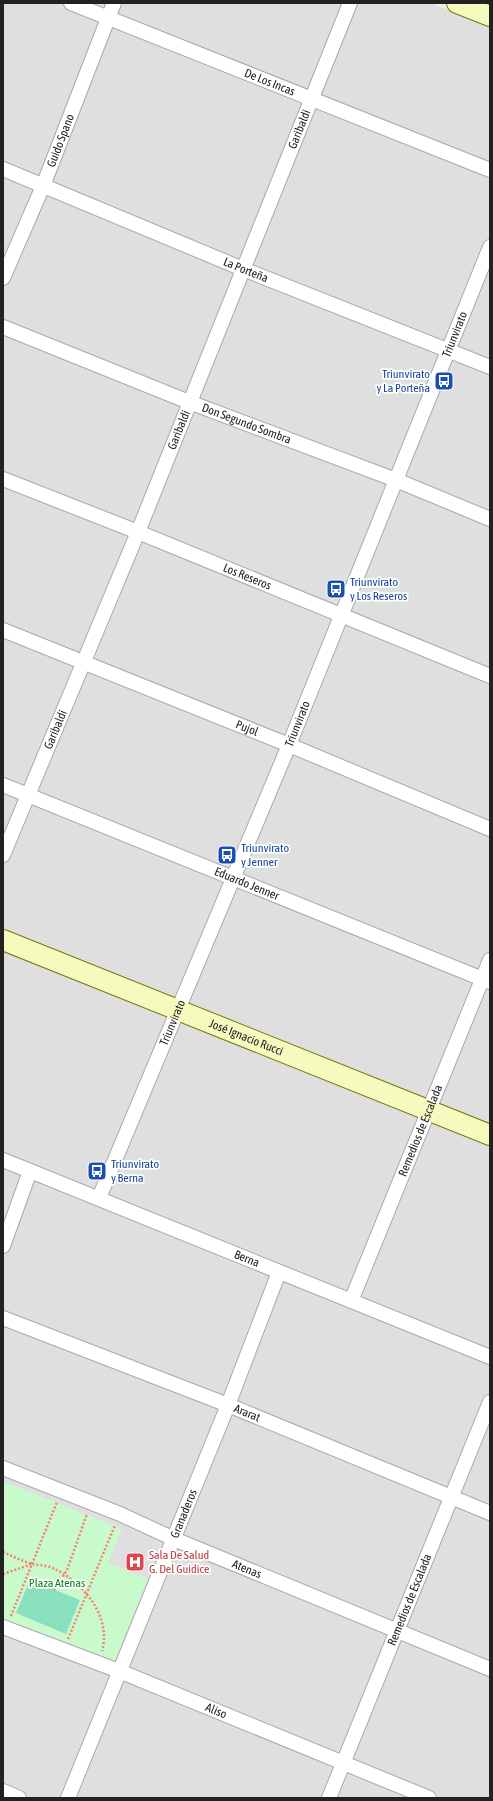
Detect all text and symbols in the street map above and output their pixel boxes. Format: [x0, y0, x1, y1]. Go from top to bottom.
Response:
street label: De Los Incas [242, 66, 297, 99]
street label: Garibaldi [285, 108, 314, 151]
street label: Guido Spano [44, 112, 77, 169]
street label: La Porteña [221, 255, 270, 285]
street label: Triunvirato [439, 309, 470, 359]
place label: Triunvirato y La Porteña [377, 367, 430, 395]
bus stop icon: Triunvirato y La Porteña [433, 370, 455, 392]
street label: Don Segundo Sombra [200, 401, 293, 447]
street label: Garibaldi [165, 408, 193, 452]
street label: Los Reseros [221, 561, 273, 593]
place label: Triunvirato y Los Reseros [350, 575, 407, 603]
bus stop icon: Triunvirato y Los Reseros [325, 578, 347, 600]
street label: Triunvirato [282, 699, 313, 749]
street label: Garibaldi [41, 708, 70, 751]
street label: Pujol [234, 717, 261, 739]
place label: Triunvirato y Jenner [241, 841, 289, 869]
bus stop icon: Triunvirato y Jenner [216, 844, 238, 866]
street label: Eduardo Jenner [212, 864, 282, 903]
street label: Triunvirato [157, 998, 188, 1048]
street label: José Ignacio Rucci [207, 1016, 285, 1058]
street label: Remedios de Escalada [396, 1083, 445, 1179]
place label: Triunvirato y Berna [111, 1157, 159, 1185]
bus stop icon: Triunvirato y Berna [86, 1160, 108, 1182]
street label: Berna [232, 1247, 262, 1270]
street label: Ararat [232, 1401, 263, 1425]
street label: Granaderos [168, 1487, 200, 1540]
place label: Sala De Salud G. Del Guidice [149, 1548, 209, 1576]
hospital icon: Sala De Salud G. Del Guidice [124, 1551, 146, 1573]
street label: Remedios de Escalada [385, 1552, 435, 1648]
street label: Atenas [230, 1557, 264, 1581]
park label: Plaza Atenas [29, 1576, 85, 1590]
street label: Aliso [203, 1700, 229, 1722]

